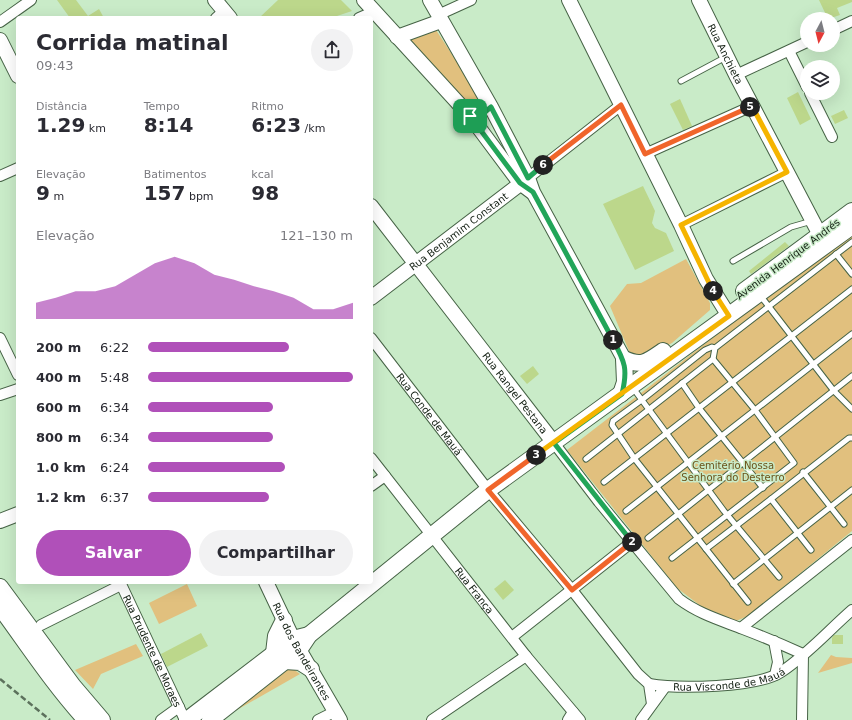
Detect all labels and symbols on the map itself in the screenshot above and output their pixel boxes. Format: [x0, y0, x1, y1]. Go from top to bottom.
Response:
north arrow [800, 12, 840, 52]
street label: Rua Anchieta [706, 22, 745, 86]
pin: 5 [740, 97, 760, 117]
pin [453, 99, 487, 133]
pin: 6 [533, 155, 553, 175]
street label: Rua Benjamim Constant [407, 190, 510, 272]
street label: Avenida Henrique Andrés [734, 216, 842, 302]
pin: 4 [703, 281, 723, 301]
pin: 1 [603, 330, 623, 350]
street label: Rua Rangel Pestana [480, 350, 550, 436]
street label: Rua Conde de Mauá [395, 371, 465, 457]
pin: 3 [526, 445, 546, 465]
park label: Cemitério Nossa Senhora do Desterro [681, 460, 785, 483]
pin: 2 [622, 532, 642, 552]
street label: Rua França [453, 565, 496, 616]
street label: Rua Prudente de Moraes [121, 593, 184, 709]
street label: Rua dos Bandeirantes [271, 601, 333, 702]
street label: Rua Visconde de Mauá [673, 665, 787, 692]

